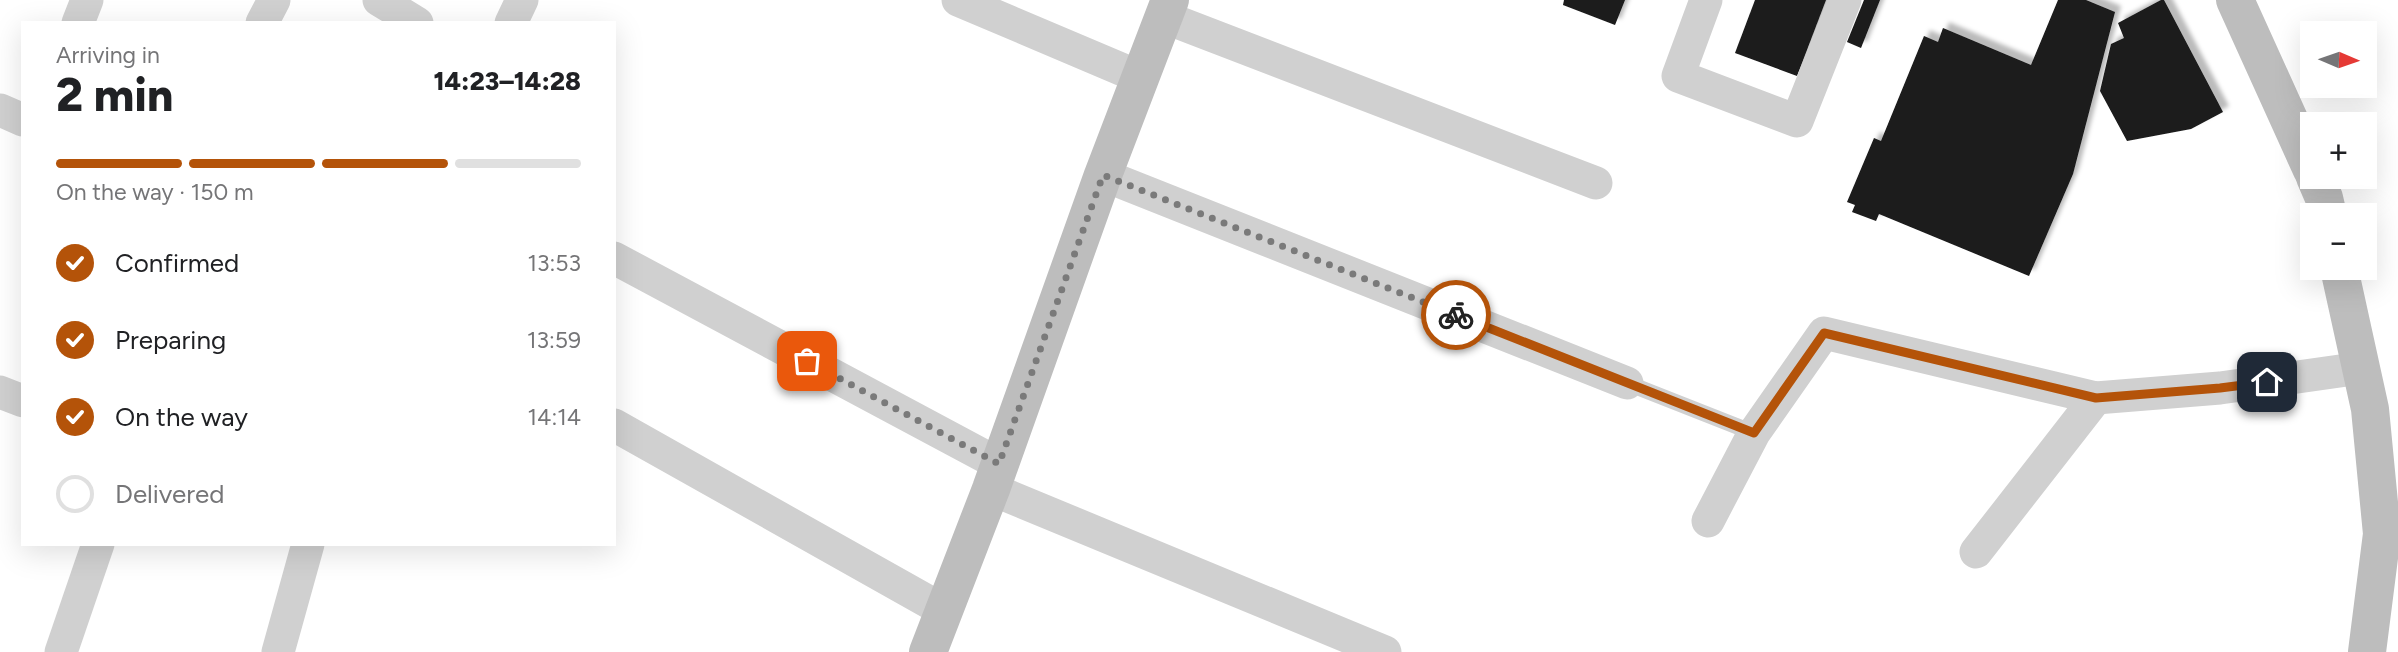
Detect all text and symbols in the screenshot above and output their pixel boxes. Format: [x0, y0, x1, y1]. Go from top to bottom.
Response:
north arrow [2300, 21, 2376, 98]
map controls [2300, 21, 2377, 280]
text: Arriving in [56, 41, 160, 69]
text: 14:23–14:28 [433, 65, 581, 97]
text: 2 min [56, 67, 173, 123]
button: + [2300, 112, 2377, 189]
text: On the way · 150 m [56, 178, 253, 206]
button: − [2300, 203, 2377, 280]
icon: check [56, 244, 94, 282]
text: Confirmed [115, 247, 239, 279]
text: 13:53 [527, 249, 581, 277]
courier [1421, 280, 1491, 350]
icon: bike [1437, 296, 1475, 334]
icon: check [56, 321, 94, 359]
text: Preparing [115, 324, 226, 356]
text: 13:59 [527, 326, 581, 354]
pin [777, 331, 837, 391]
icon: bag [788, 342, 826, 380]
pin [2237, 352, 2297, 412]
icon: home [2248, 363, 2286, 401]
icon: check [56, 398, 94, 436]
text: On the way [115, 401, 248, 433]
text: 14:14 [528, 403, 581, 431]
text: Delivered [115, 478, 224, 510]

